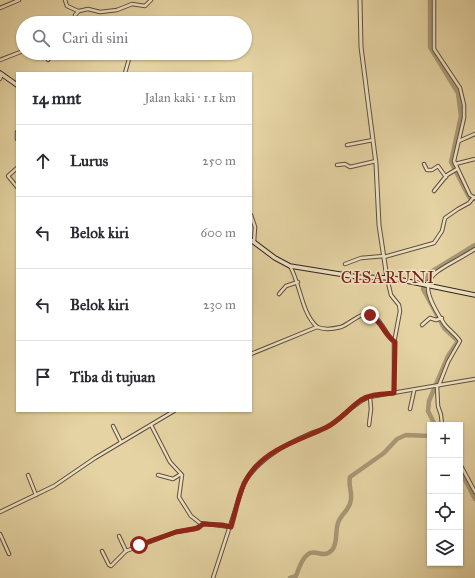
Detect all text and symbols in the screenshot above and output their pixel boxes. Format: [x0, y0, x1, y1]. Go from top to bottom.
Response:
search box [16, 16, 252, 60]
icon: search [30, 27, 52, 49]
text: Cari di sini [62, 29, 128, 47]
text: 14 mnt [32, 88, 81, 109]
text: Jalan kaki · 1.1 km [144, 90, 236, 106]
icon: ahead [32, 150, 54, 172]
text: Lurus [70, 152, 108, 170]
text: 250 m [202, 153, 236, 169]
icon: left [32, 222, 54, 244]
text: Belok kiri [70, 224, 129, 242]
text: 600 m [200, 225, 236, 241]
district label: CISARUNI [341, 267, 435, 288]
icon: left [32, 294, 54, 316]
text: Belok kiri [70, 296, 129, 314]
text: 230 m [203, 297, 236, 313]
route end [361, 306, 379, 324]
icon: arrive [32, 366, 54, 388]
text: Tiba di tujuan [70, 368, 155, 386]
map controls [427, 422, 463, 566]
button: + [427, 422, 463, 458]
button: − [427, 458, 463, 494]
button: locate [427, 494, 463, 530]
button: layers [427, 530, 463, 566]
route start [130, 536, 148, 554]

